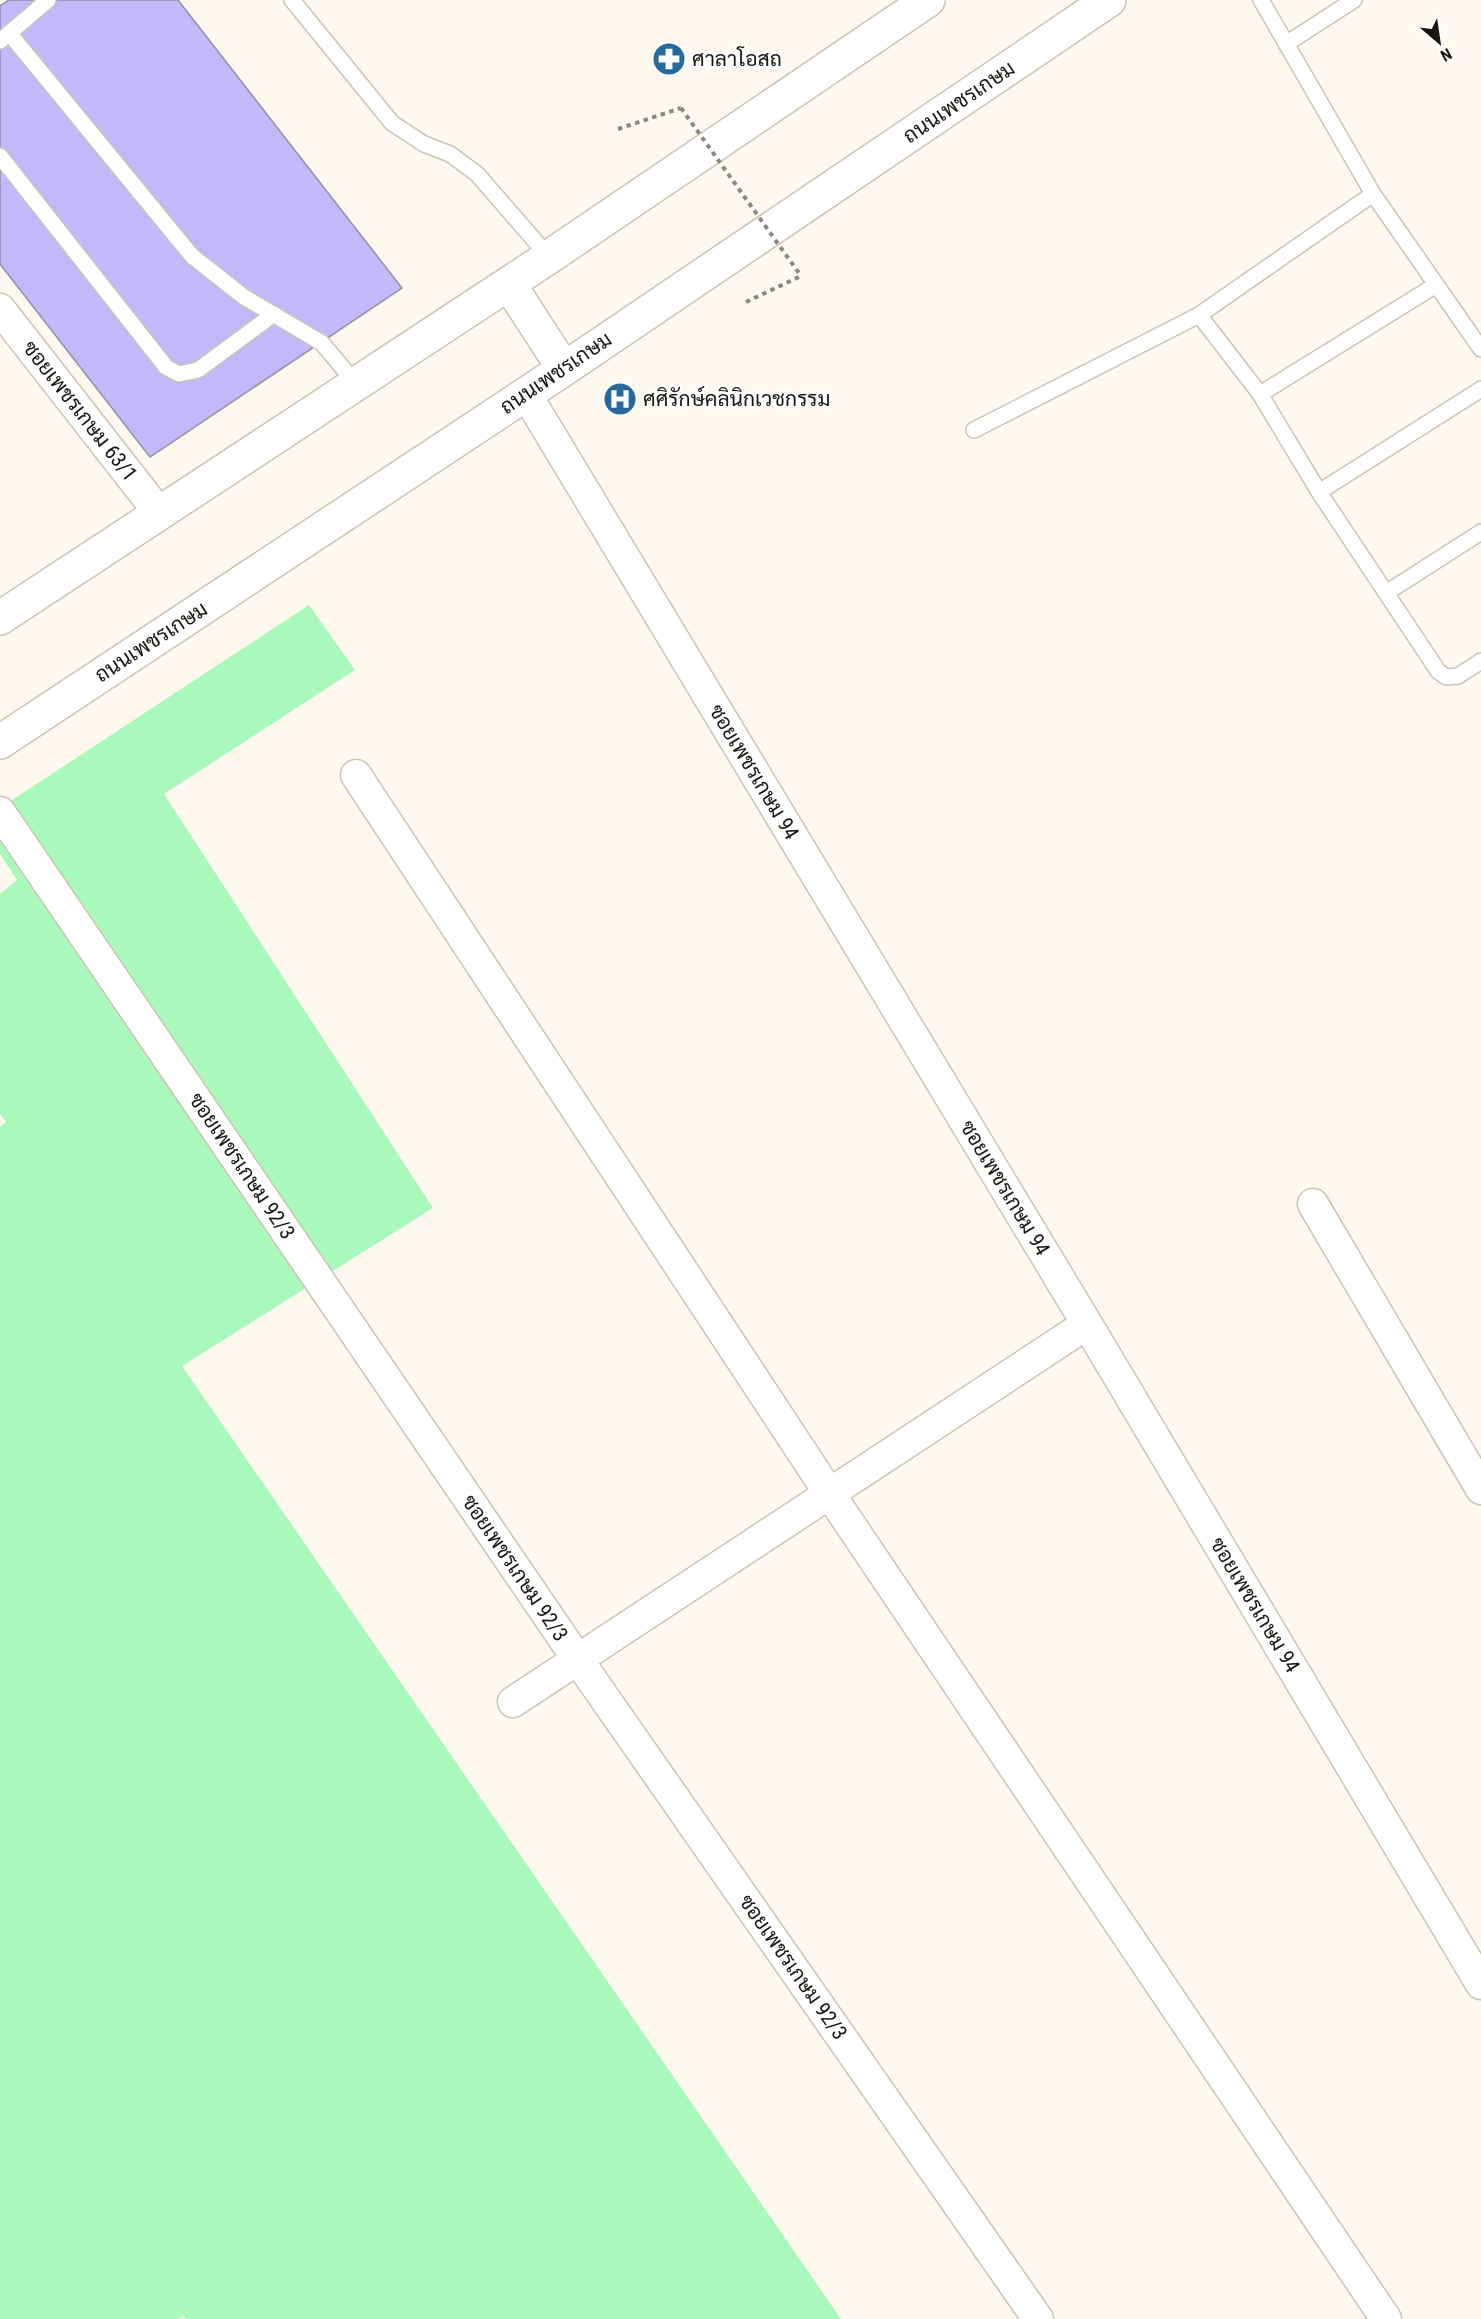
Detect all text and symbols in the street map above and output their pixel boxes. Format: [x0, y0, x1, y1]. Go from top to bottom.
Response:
north arrow [1409, 12, 1469, 72]
pharmacy icon: ศาลาโอสถ [651, 41, 687, 77]
text: N [1437, 44, 1455, 65]
place label: ศาลาโอสถ [692, 46, 782, 71]
street label: ถนนเพชรเกษม [899, 56, 1019, 148]
street label: ถนนเพชรเกษม [496, 327, 616, 419]
street label: ซอยเพชรเกษม 63/1 [18, 336, 142, 486]
hospital icon: ศศิรักษ์คลินิกเวชกรรม [602, 381, 638, 417]
place label: ศศิรักษ์คลินิกเวชกรรม [643, 385, 830, 411]
street label: ถนนเพชรเกษม [90, 597, 212, 687]
street label: ซอยเพชรเกษม 94 [704, 700, 804, 844]
street label: ซอยเพชรเกษม 92/3 [184, 1088, 300, 1244]
street label: ซอยเพชรเกษม 94 [955, 1116, 1055, 1260]
street label: ซอยเพชรเกษม 92/3 [457, 1490, 573, 1646]
street label: ซอยเพชรเกษม 94 [1205, 1533, 1305, 1677]
street label: ซอยเพชรเกษม 92/3 [734, 1890, 852, 2044]

